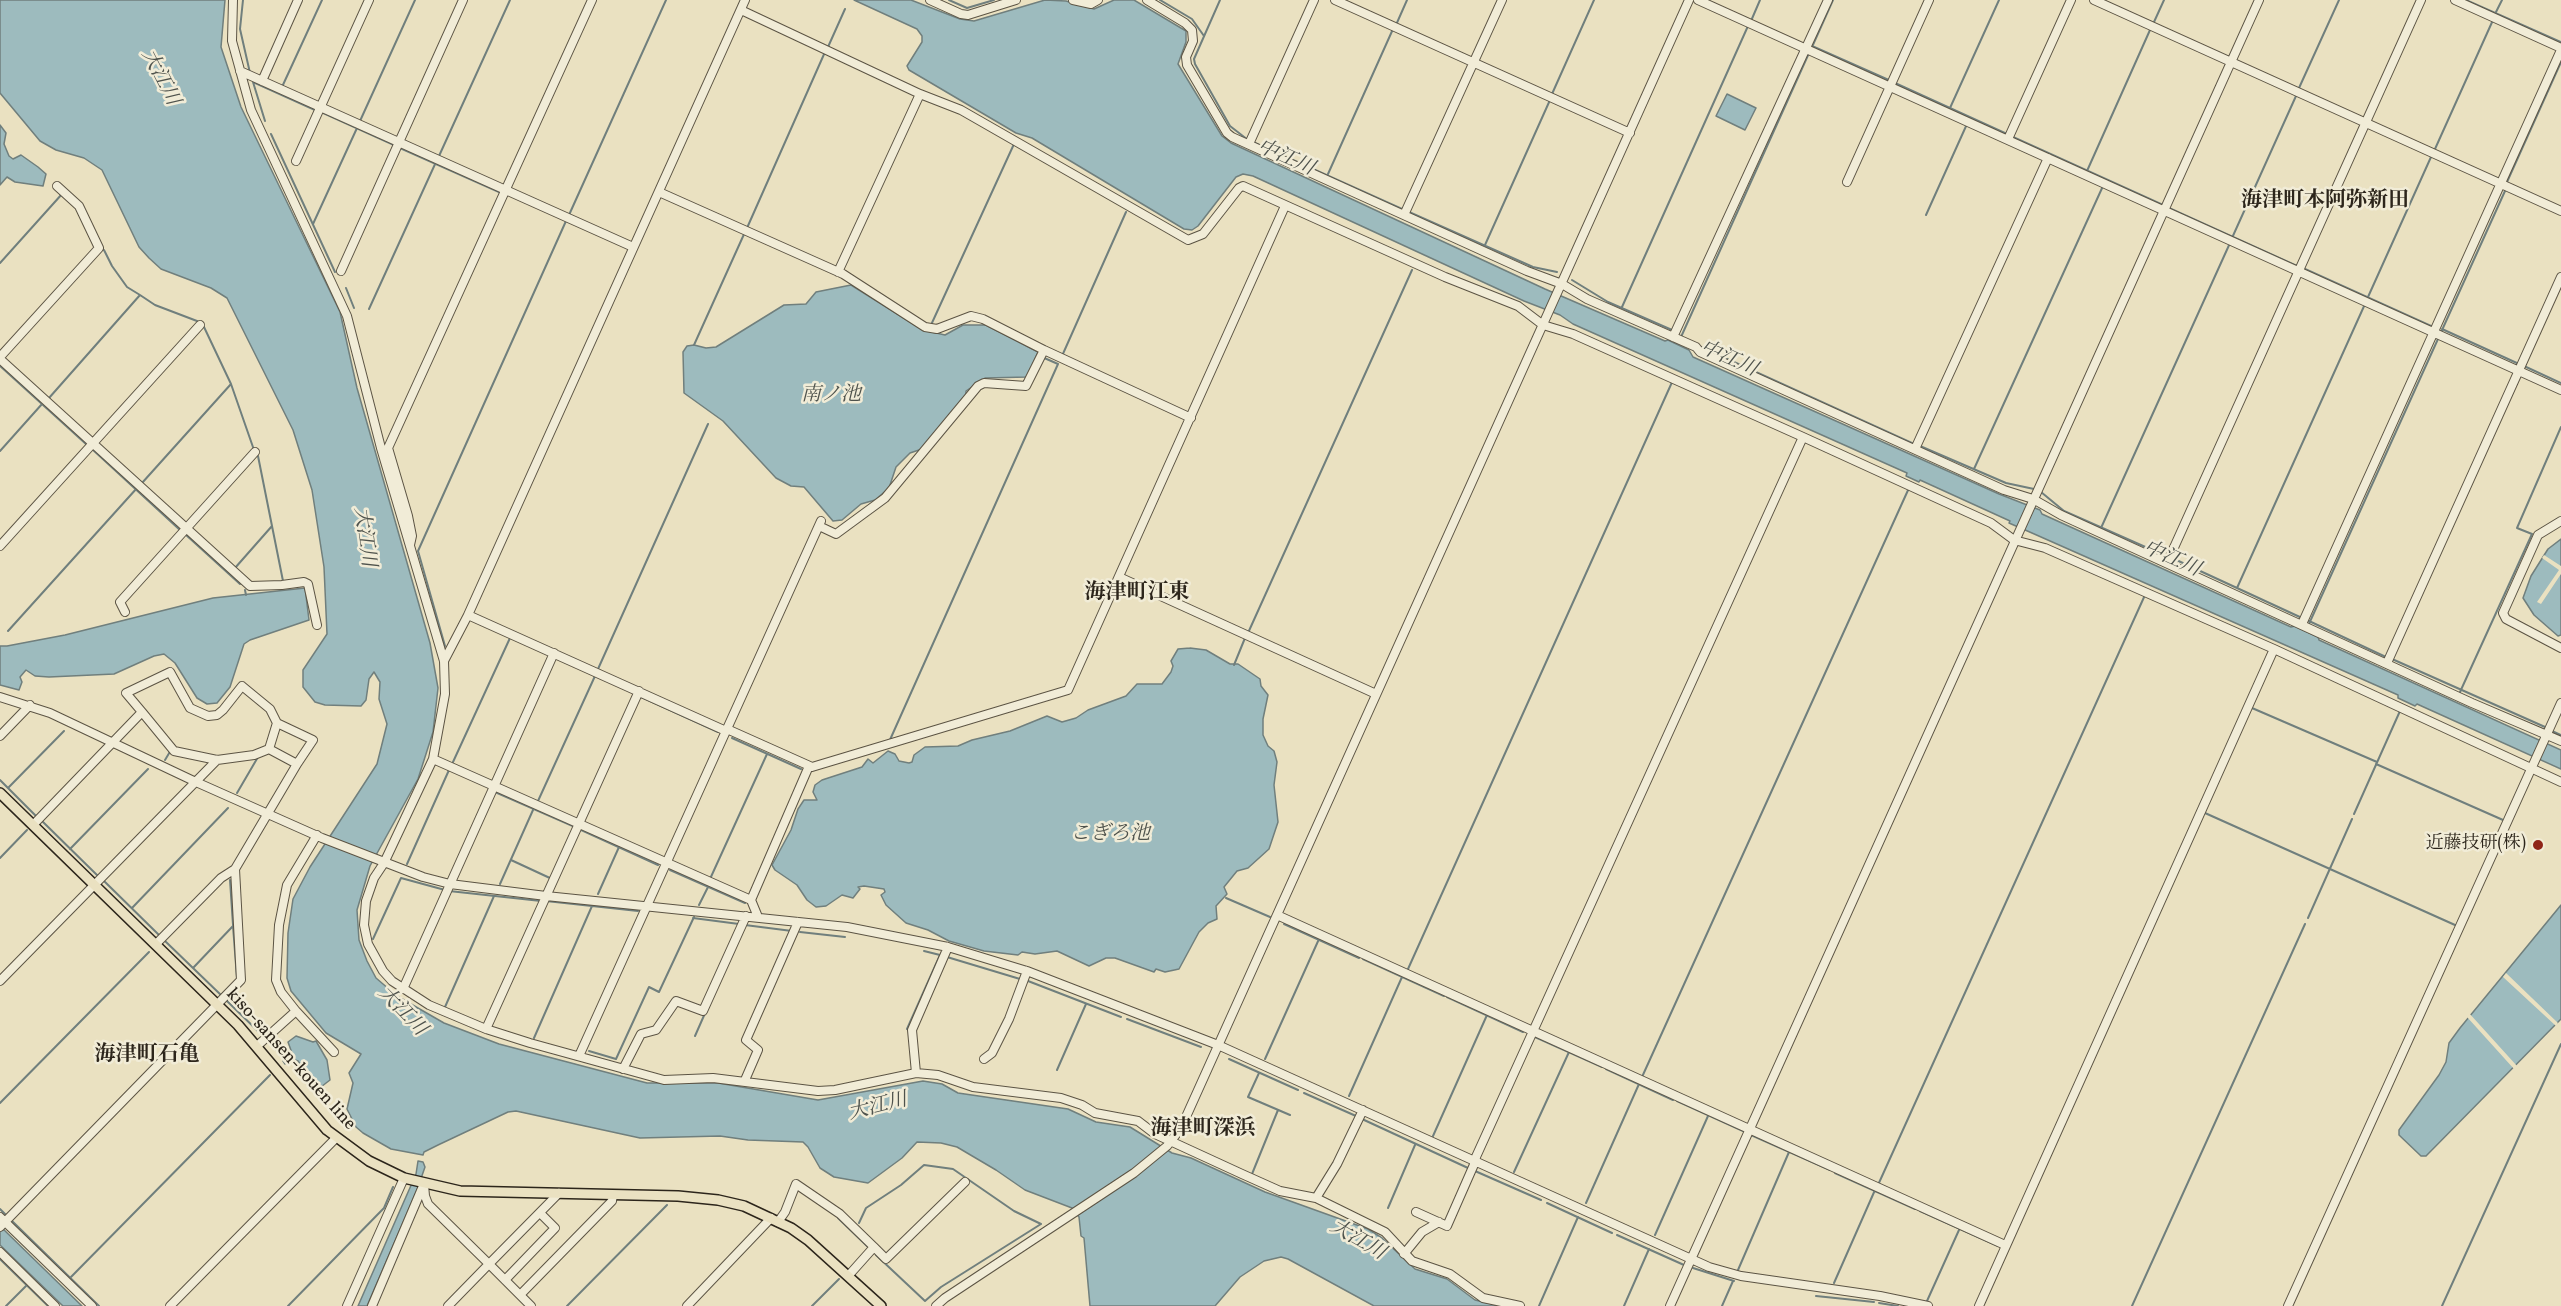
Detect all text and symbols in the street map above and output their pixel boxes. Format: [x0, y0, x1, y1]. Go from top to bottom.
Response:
water label: 大江川 [135, 46, 183, 110]
water label: 中江川 [1253, 136, 1317, 182]
district label: 海津町本阿弥新田 [2241, 189, 2409, 215]
water label: 中江川 [1696, 337, 1760, 383]
water label: 南ノ池 [801, 384, 861, 408]
water label: 大江川 [347, 506, 379, 568]
water label: 中江川 [2139, 537, 2203, 583]
district label: 海津町江東 [1085, 581, 1189, 607]
water label: こぎろ池 [1070, 823, 1150, 847]
place label: 近藤技研(株) [2426, 834, 2526, 856]
marker: 近藤技研(株) [2531, 838, 2545, 852]
water label: 大江川 [372, 982, 430, 1042]
street label: kiso-sansen-kouen line [221, 985, 359, 1135]
district label: 海津町石亀 [95, 1043, 199, 1069]
water label: 大江川 [846, 1089, 910, 1127]
district label: 海津町深浜 [1151, 1117, 1255, 1143]
water label: 大江川 [1325, 1216, 1389, 1266]

